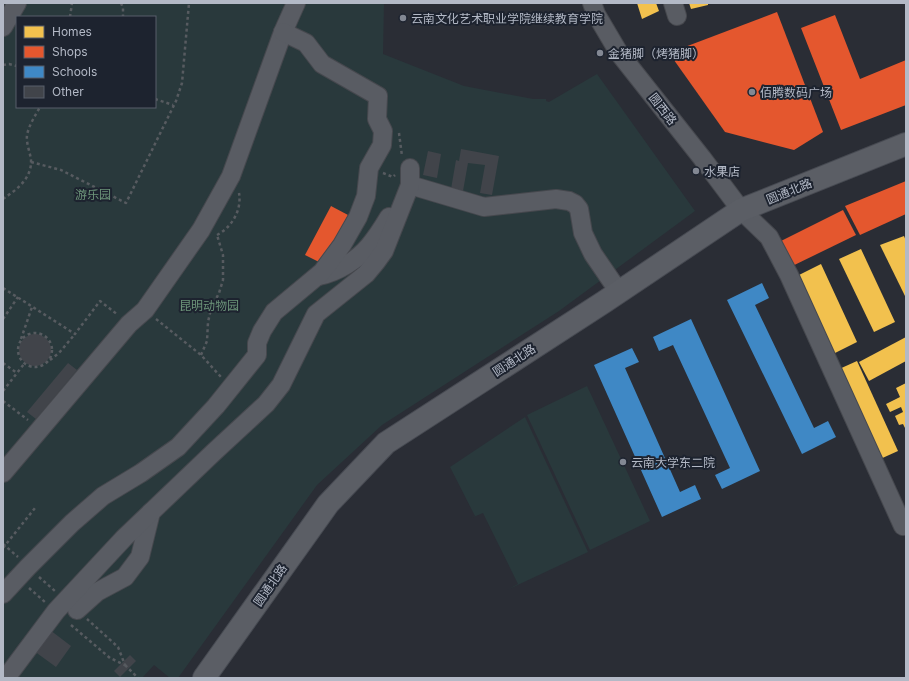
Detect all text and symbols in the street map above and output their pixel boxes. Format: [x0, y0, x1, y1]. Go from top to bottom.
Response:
place label: 云南文化艺术职业学院继续教育学院 [411, 11, 603, 26]
marker: 云南文化艺术职业学院继续教育学院 [398, 13, 408, 23]
legend [16, 16, 156, 108]
text: Homes [52, 24, 92, 39]
text: Shops [52, 44, 88, 59]
place label: 金猪脚（烤猪脚） [608, 46, 704, 61]
marker: 金猪脚（烤猪脚） [595, 48, 605, 58]
text: Schools [52, 64, 97, 79]
text: Other [52, 84, 84, 99]
place label: 佰腾数码广场 [760, 85, 832, 100]
marker: 佰腾数码广场 [747, 87, 757, 97]
street label: 圆西路 [646, 90, 680, 128]
place label: 水果店 [704, 164, 740, 179]
marker: 水果店 [691, 166, 701, 176]
street label: 圆通北路 [764, 175, 814, 207]
park label: 游乐园 [75, 187, 111, 202]
park label: 昆明动物园 [179, 298, 239, 313]
street label: 圆通北路 [490, 341, 538, 379]
place label: 云南大学东二院 [631, 455, 715, 470]
marker: 云南大学东二院 [618, 457, 628, 467]
street label: 圆通北路 [250, 561, 290, 609]

